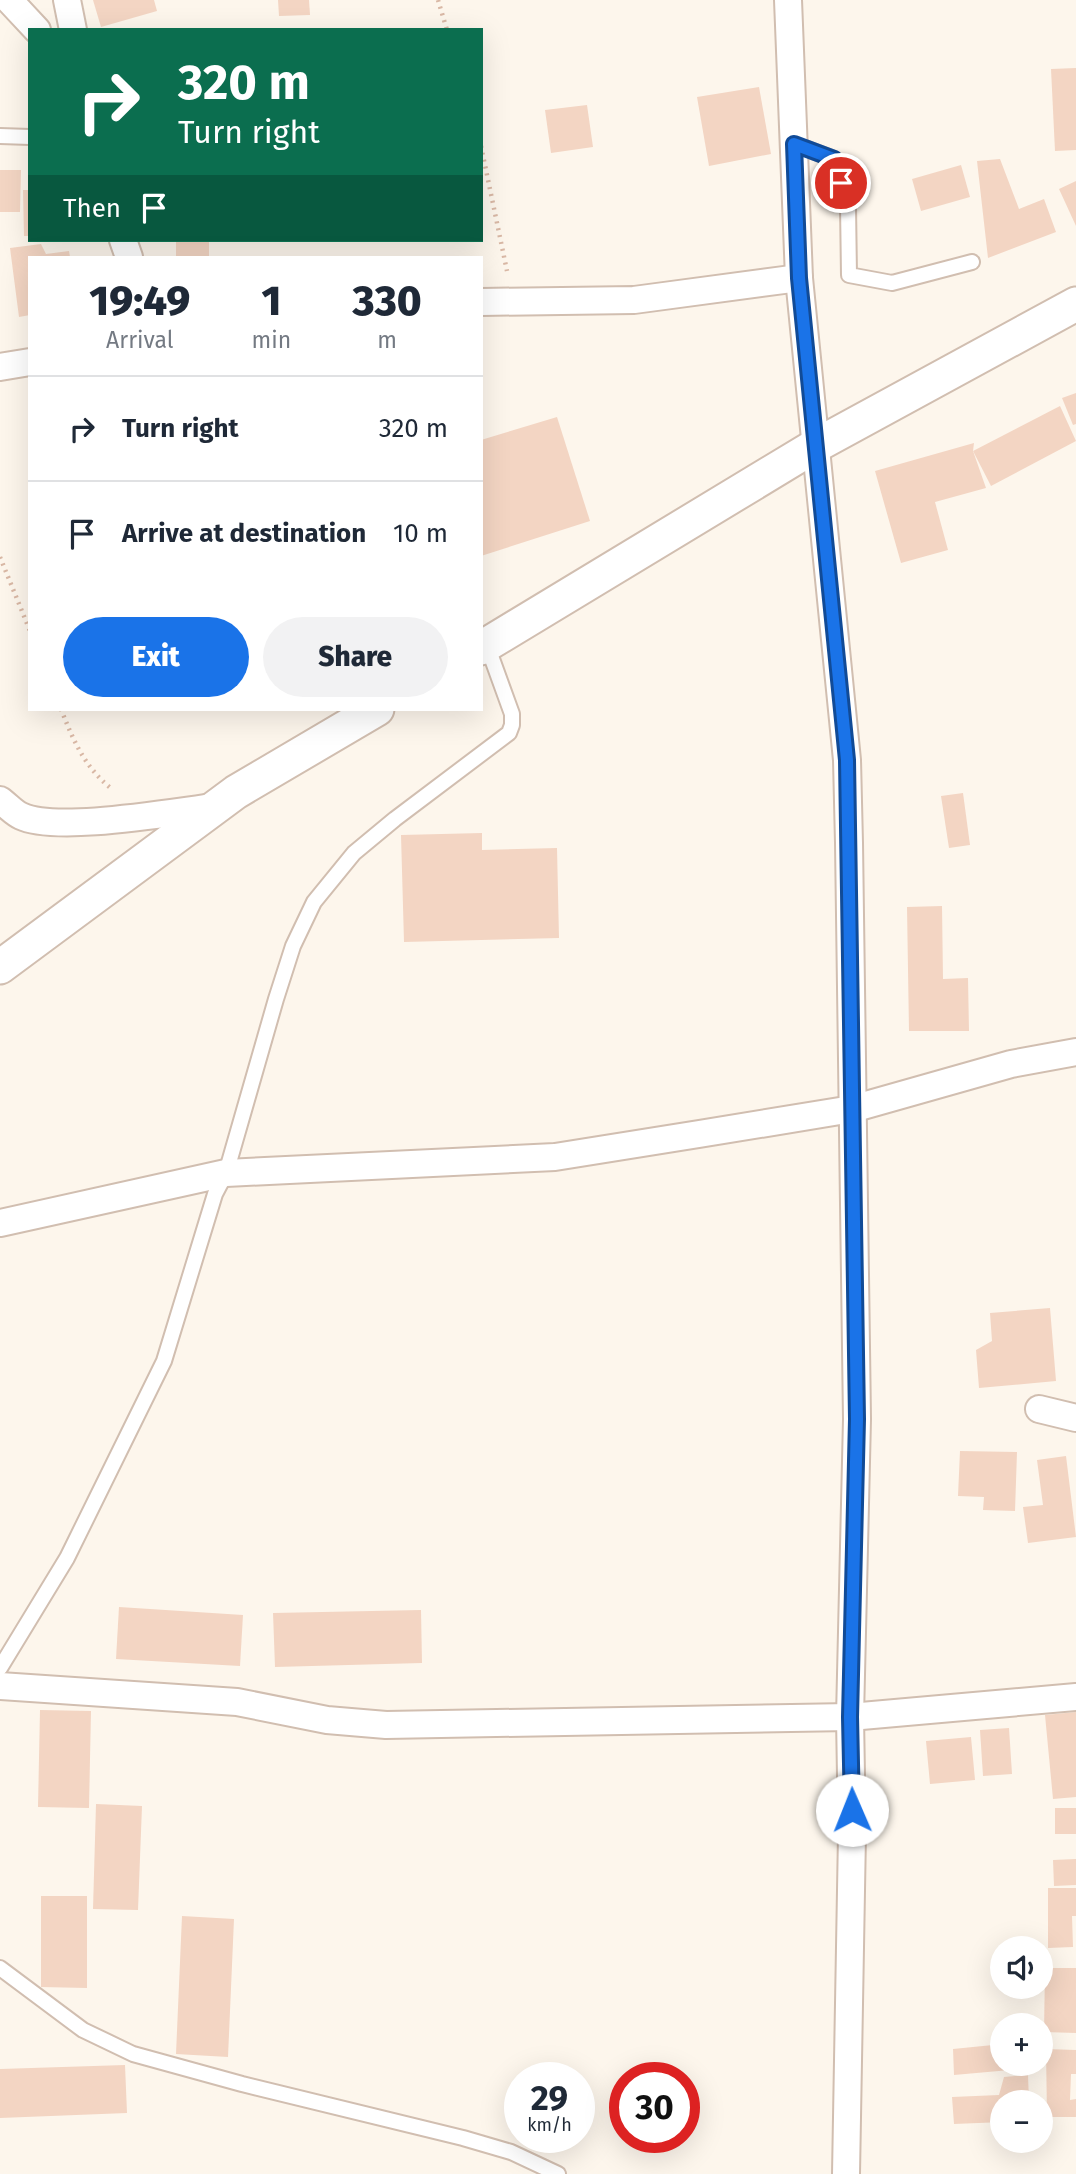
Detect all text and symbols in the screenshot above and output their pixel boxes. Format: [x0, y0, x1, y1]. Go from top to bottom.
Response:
text: 320 m [178, 53, 310, 112]
icon: right [63, 56, 154, 147]
text: Turn right [178, 113, 320, 151]
pin [811, 153, 871, 213]
icon: arrive [822, 164, 860, 202]
icon: arrive [135, 189, 173, 227]
text: Then [63, 193, 121, 224]
text: 19:49 [89, 276, 190, 326]
text: 1 [261, 276, 281, 326]
text: 330 [353, 276, 422, 326]
text: Arrival [106, 326, 173, 354]
text: min [252, 326, 291, 354]
text: m [377, 326, 397, 354]
icon: right [63, 410, 101, 448]
text: Turn right [122, 413, 239, 444]
text: 320 m [379, 413, 448, 444]
icon: arrive [63, 515, 101, 553]
text: Arrive at destination [122, 518, 366, 549]
text: 10 m [393, 518, 448, 549]
button: Exit [63, 617, 249, 697]
button: Share [263, 617, 448, 697]
position arrow [815, 1773, 889, 1847]
map controls [990, 1936, 1053, 2153]
button: sound [990, 1936, 1053, 1999]
button: + [990, 2013, 1053, 2076]
speed limit sign: 30 [609, 2062, 700, 2153]
text: 29 [531, 2077, 568, 2119]
button: − [990, 2090, 1053, 2153]
text: km/h [527, 2114, 572, 2136]

